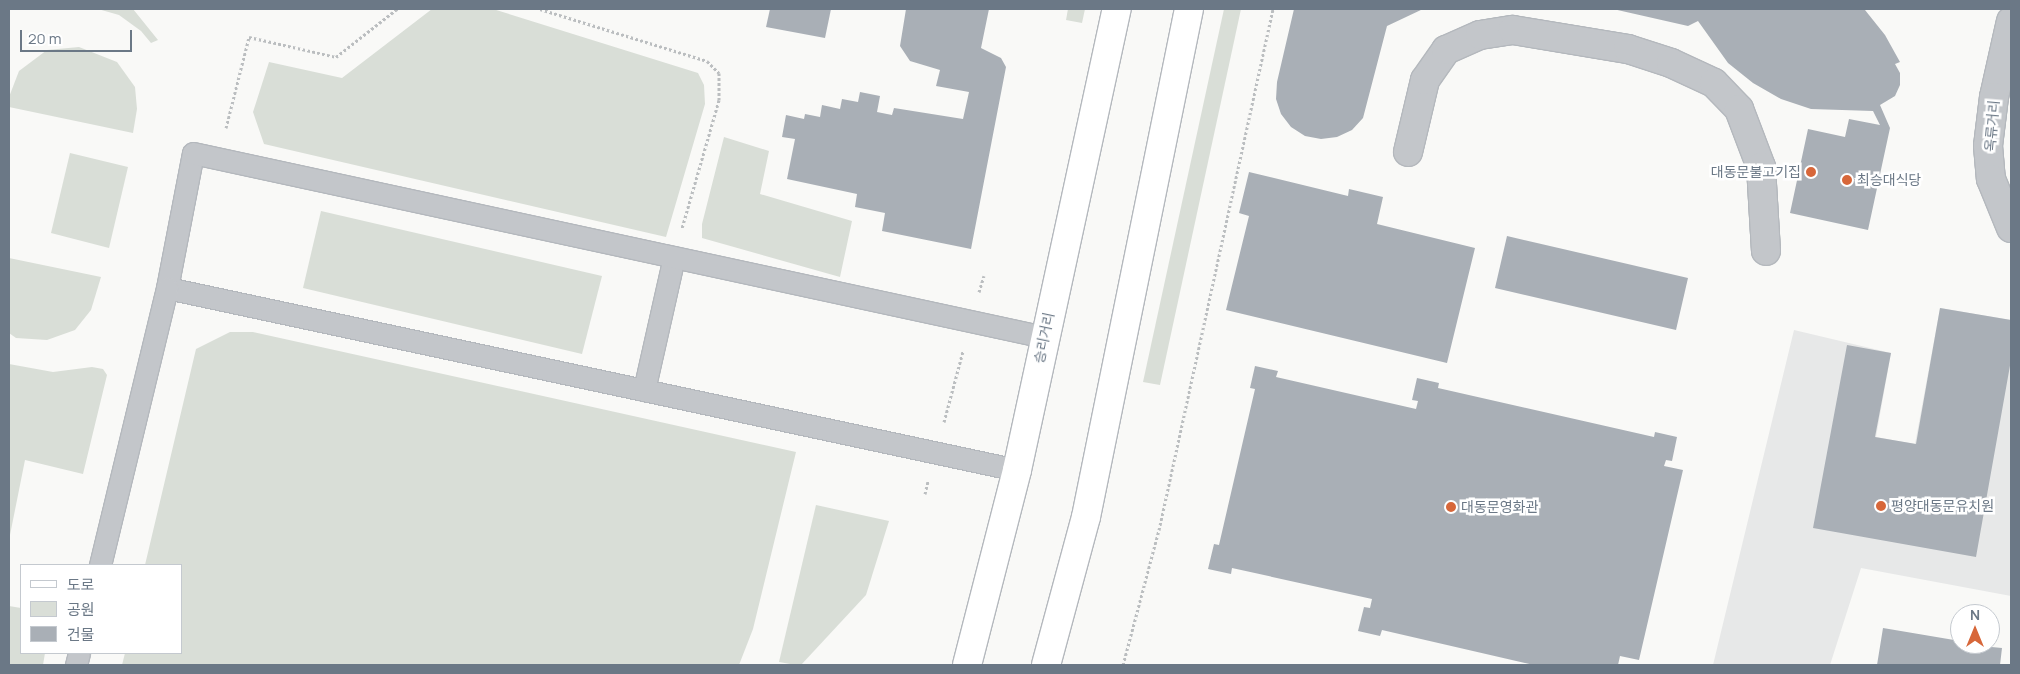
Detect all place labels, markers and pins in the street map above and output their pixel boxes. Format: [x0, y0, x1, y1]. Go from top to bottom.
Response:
place label: 대동문불고기집 [1711, 164, 1801, 180]
marker: 대동문불고기집 [1805, 166, 1817, 178]
place label: 최승대식당 [1857, 172, 1921, 188]
marker: 최승대식당 [1841, 174, 1853, 186]
place label: 평양대동문유치원 [1891, 498, 1994, 514]
place label: 대동문영화관 [1461, 499, 1538, 515]
marker: 평양대동문유치원 [1875, 500, 1887, 512]
marker: 대동문영화관 [1445, 501, 1457, 513]

